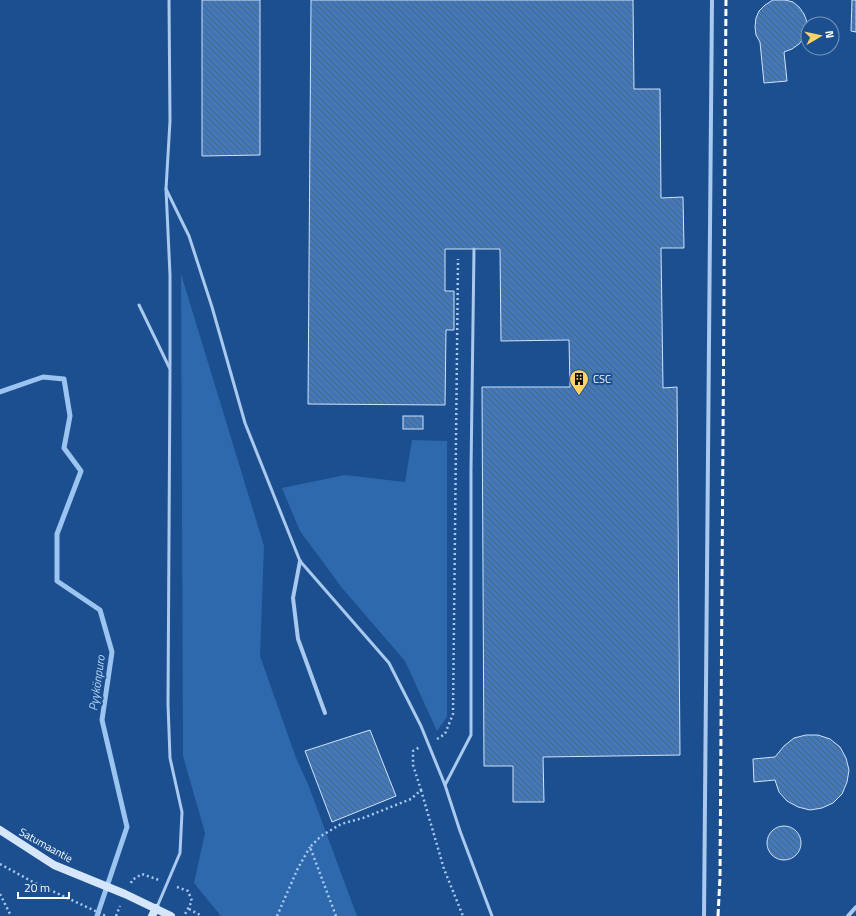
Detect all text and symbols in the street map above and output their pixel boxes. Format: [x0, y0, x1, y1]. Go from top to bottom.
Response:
north arrow [800, 16, 840, 56]
text: N [821, 29, 838, 39]
building icon: CSC [568, 368, 590, 396]
place label: CSC [593, 371, 611, 387]
water label: Pyykönpuro [83, 653, 110, 712]
street label: Satumaantie [16, 824, 76, 867]
scale bar [18, 874, 69, 900]
text: 20 m [24, 878, 50, 897]

